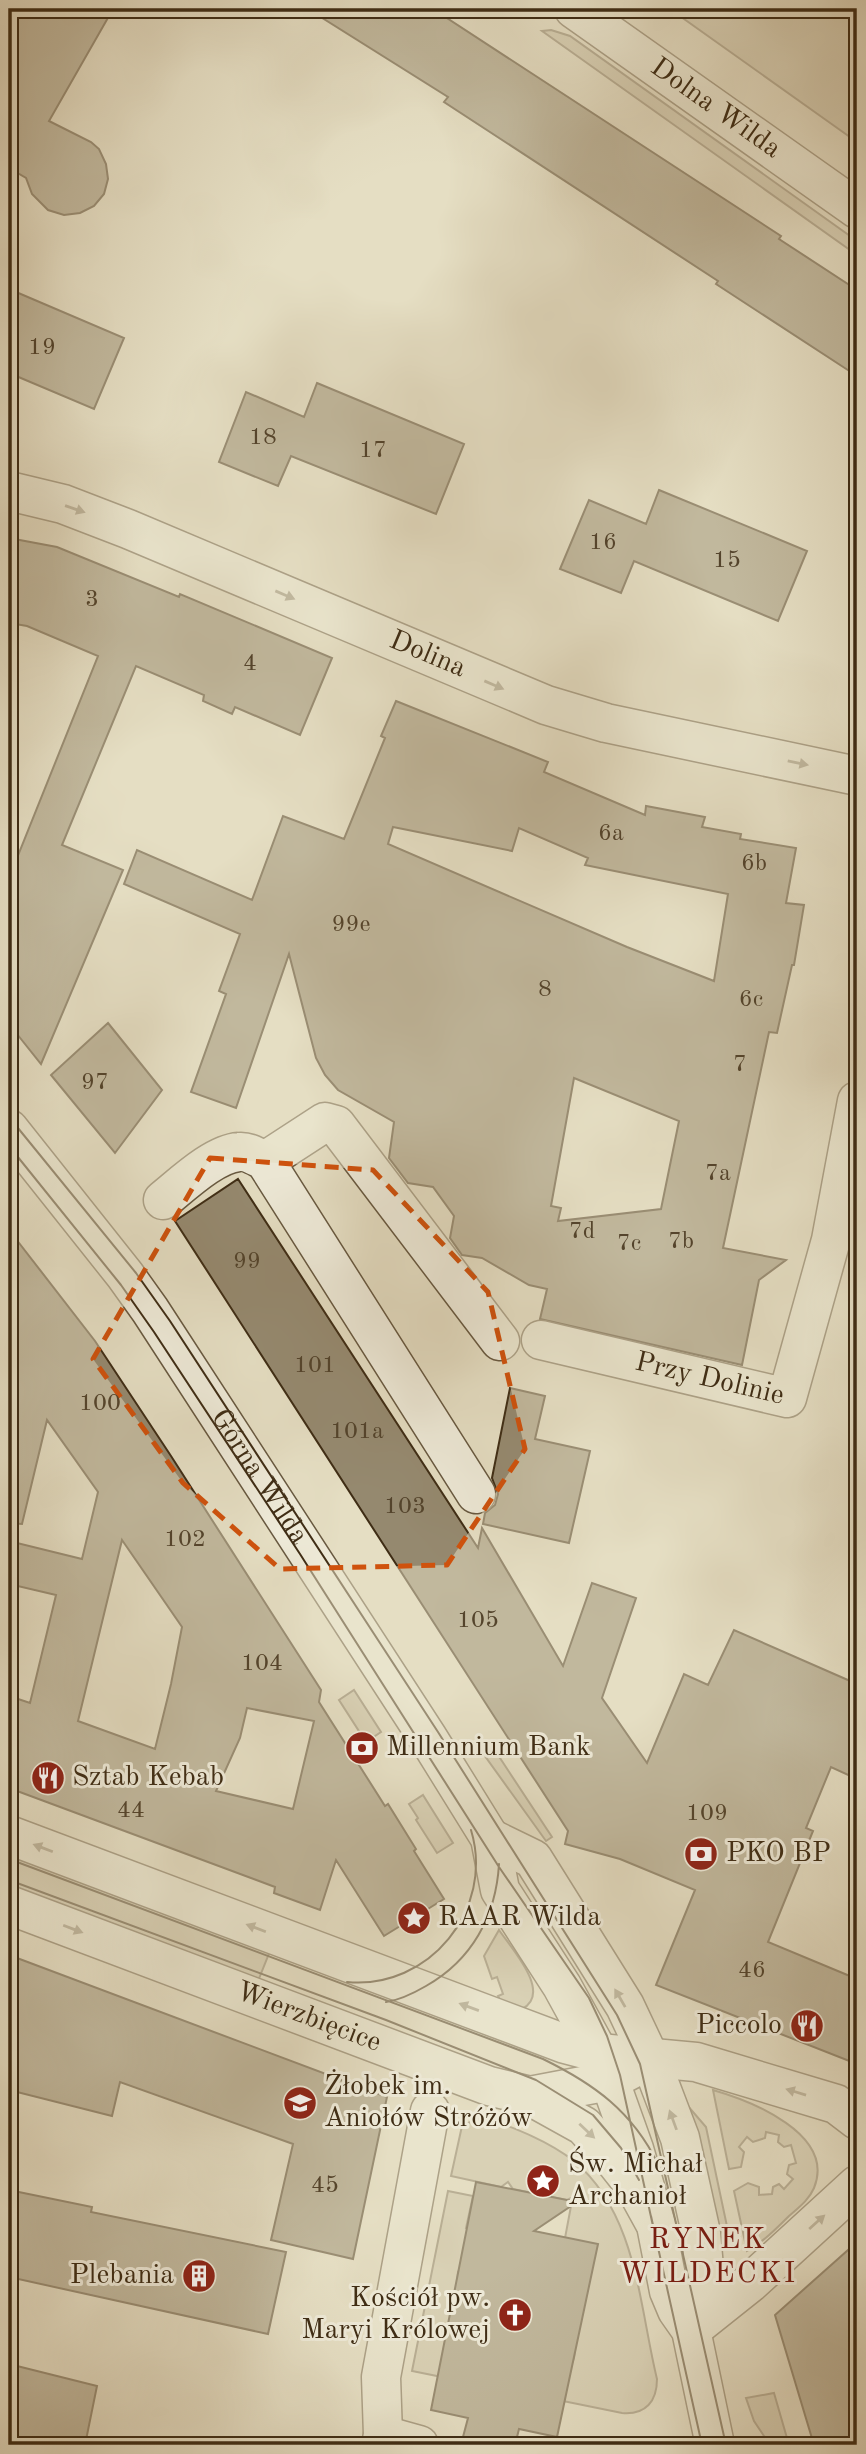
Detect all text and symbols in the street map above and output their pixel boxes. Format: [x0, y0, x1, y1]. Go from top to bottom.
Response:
street label: Dolna Wilda [645, 53, 786, 164]
house number: 19 [28, 336, 56, 360]
house number: 18 [249, 426, 277, 450]
house number: 17 [359, 439, 387, 463]
one-way arrow [64, 504, 85, 515]
house number: 16 [589, 531, 617, 555]
house number: 15 [713, 549, 741, 573]
house number: 3 [85, 588, 99, 612]
one-way arrow [275, 589, 296, 600]
street label: Dolina [385, 627, 470, 683]
house number: 4 [243, 652, 257, 676]
one-way arrow [484, 679, 504, 691]
one-way arrow [787, 758, 809, 769]
house number: 6a [598, 822, 624, 846]
house number: 6b [741, 852, 767, 876]
house number: 99e [332, 913, 370, 937]
house number: 8 [538, 978, 552, 1002]
house number: 6c [739, 988, 763, 1012]
house number: 7 [733, 1053, 747, 1077]
house number: 97 [81, 1071, 109, 1095]
house number: 7a [705, 1162, 731, 1186]
house number: 7d [569, 1220, 595, 1244]
house number: 7b [668, 1230, 694, 1254]
house number: 7c [617, 1232, 641, 1256]
house number: 99 [233, 1250, 261, 1274]
street label: Przy Dolinie [632, 1349, 787, 1411]
house number: 101 [294, 1354, 336, 1378]
house number: 100 [79, 1392, 121, 1416]
street label: Górna Wilda [205, 1405, 313, 1550]
house number: 101a [330, 1420, 384, 1444]
house number: 103 [384, 1495, 426, 1519]
house number: 102 [164, 1528, 206, 1552]
house number: 105 [457, 1609, 499, 1633]
house number: 104 [241, 1652, 283, 1676]
bank icon: Millennium Bank [343, 1729, 381, 1767]
place label: Millennium Bank [386, 1734, 591, 1762]
restaurant icon: Sztab Kebab [29, 1759, 67, 1797]
place label: Sztab Kebab [72, 1764, 224, 1792]
house number: 44 [117, 1799, 145, 1823]
house number: 109 [686, 1802, 728, 1826]
bank icon: PKO BP [682, 1835, 720, 1873]
place label: PKO BP [726, 1840, 831, 1868]
one-way arrow [32, 1842, 53, 1853]
place icon: RAAR Wilda [395, 1899, 433, 1937]
place label: RAAR Wilda [438, 1904, 601, 1932]
one-way arrow [245, 1922, 266, 1933]
one-way arrow [62, 1924, 83, 1935]
house number: 46 [738, 1959, 766, 1983]
street label: Wierzbięcice [232, 1978, 385, 2058]
one-way arrow [614, 1988, 626, 2007]
one-way arrow [458, 2002, 479, 2013]
restaurant icon: Piccolo [788, 2007, 826, 2045]
place label: Piccolo [696, 2012, 782, 2040]
place label: Żłobek im. Aniołów Stróżów [324, 2069, 533, 2133]
school or university icon: Żłobek im. Aniołów Stróżów [281, 2084, 319, 2122]
one-way arrow [785, 2086, 806, 2096]
one-way arrow [668, 2110, 679, 2131]
one-way arrow [579, 2123, 596, 2140]
place label: Św. Michał Archanioł [568, 2146, 703, 2211]
place icon: Św. Michał Archanioł [524, 2162, 562, 2200]
house number: 45 [311, 2174, 339, 2198]
one-way arrow [808, 2214, 825, 2230]
district label: RYNEK WILDECKI [619, 2225, 797, 2289]
building icon: Plebania [180, 2257, 218, 2295]
place label: Plebania [70, 2262, 174, 2290]
place label: Kościół pw. Maryi Królowej [301, 2285, 490, 2345]
church icon: Kościół pw. Maryi Królowej [496, 2296, 534, 2334]

